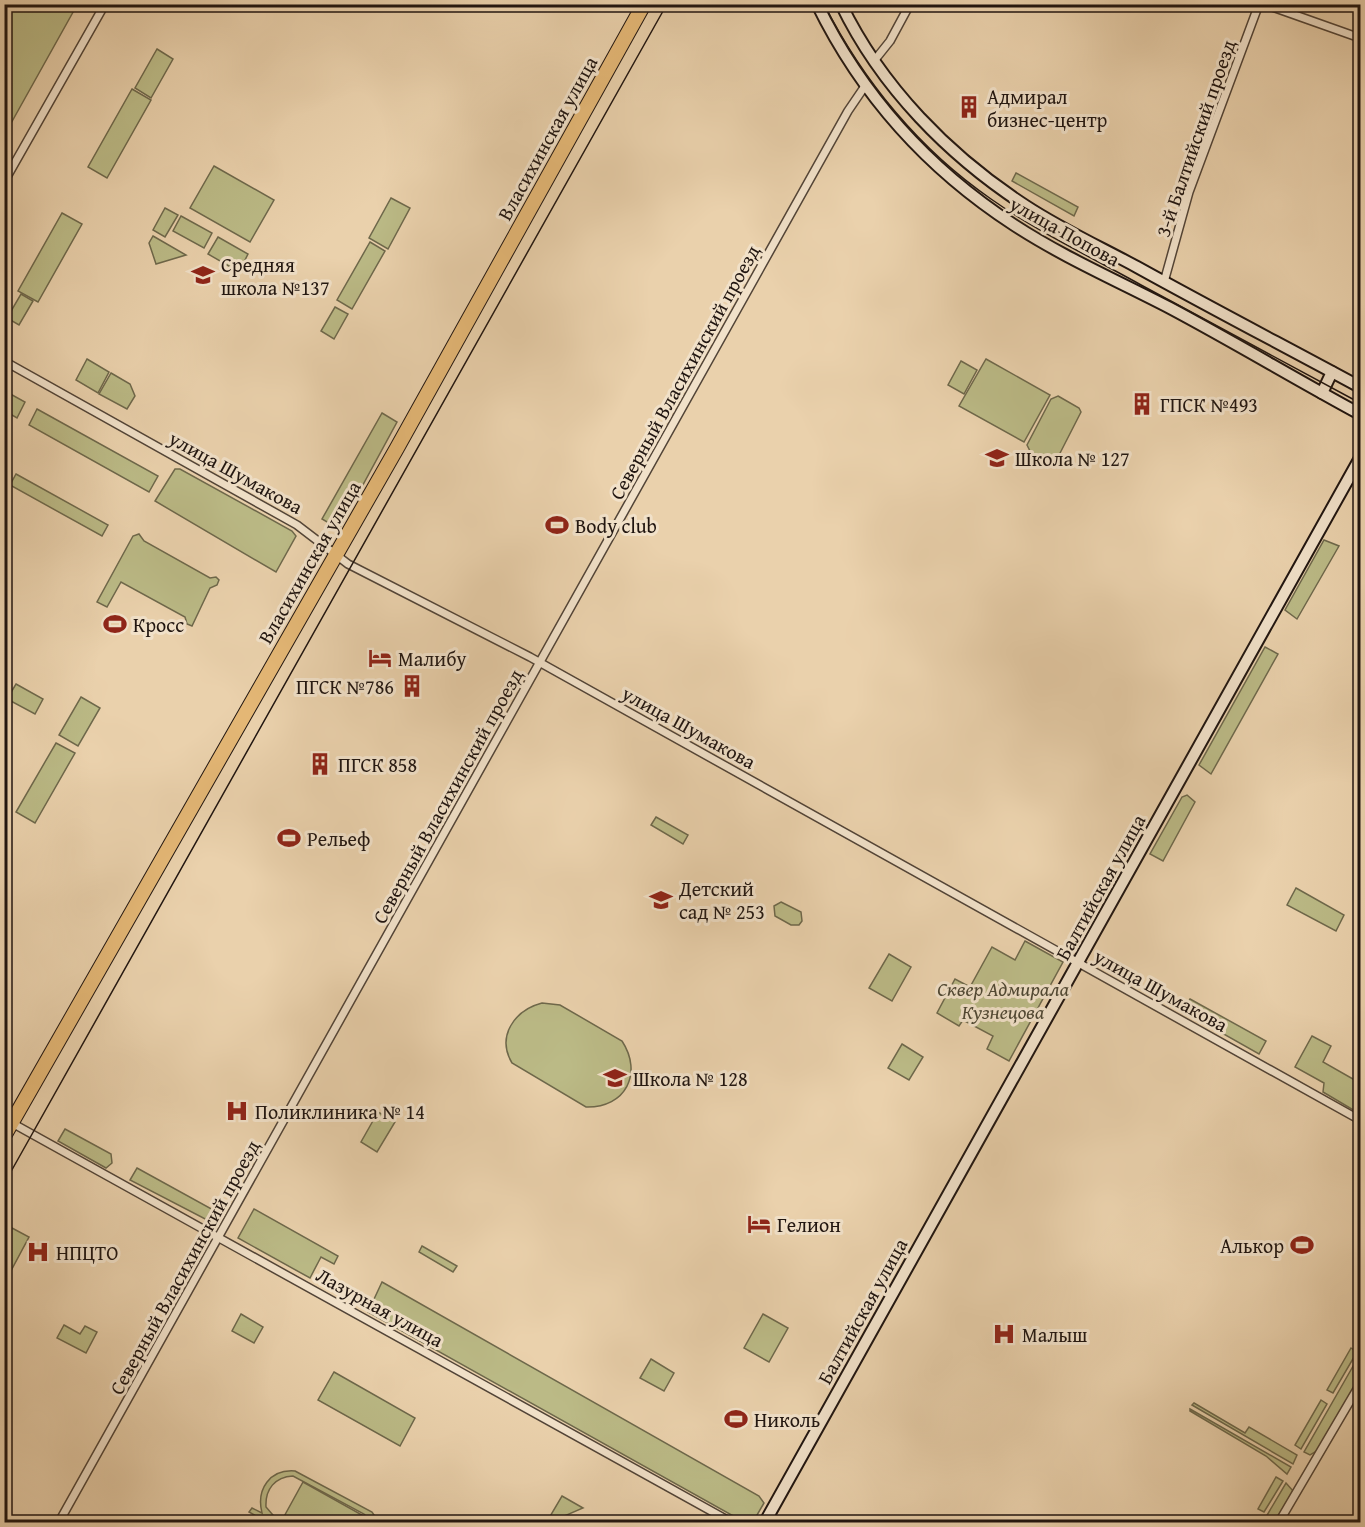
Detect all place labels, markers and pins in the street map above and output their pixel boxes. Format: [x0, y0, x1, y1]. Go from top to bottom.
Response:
place label: Адмирал бизнес-центр [987, 82, 1108, 134]
building icon: Адмирал бизнес-центр [956, 94, 982, 120]
place label: Средняя школа №137 [221, 250, 330, 302]
school or university icon: Средняя школа №137 [190, 262, 216, 288]
place label: ГПСК №493 [1160, 390, 1258, 419]
building icon: ГПСК №493 [1129, 391, 1155, 417]
place label: Школа № 127 [1015, 444, 1130, 473]
school or university icon: Школа № 127 [984, 445, 1010, 471]
place label: Body club [575, 511, 657, 540]
sports icon: Body club [544, 512, 570, 538]
place label: Кросс [133, 610, 184, 639]
sports icon: Кросс [102, 611, 128, 637]
place label: Малибу [398, 644, 467, 673]
hotel icon: Малибу [367, 645, 393, 671]
place label: ПГСК №786 [296, 672, 394, 701]
building icon: ПГСК №786 [399, 673, 425, 699]
place label: ПГСК 858 [338, 750, 417, 779]
building icon: ПГСК 858 [307, 751, 333, 777]
place label: Рельеф [307, 824, 370, 853]
sports icon: Рельеф [276, 825, 302, 851]
place label: Детский сад № 253 [678, 874, 765, 926]
school or university icon: Детский сад № 253 [648, 887, 674, 913]
place label: Школа № 128 [633, 1064, 748, 1093]
school or university icon: Школа № 128 [602, 1065, 628, 1091]
place label: Поликлиника № 14 [255, 1097, 425, 1126]
hospital icon: Поликлиника № 14 [224, 1098, 250, 1124]
place label: Гелион [777, 1210, 841, 1239]
hotel icon: Гелион [746, 1211, 772, 1237]
place label: Алькор [1220, 1231, 1284, 1260]
sports icon: Алькор [1289, 1232, 1315, 1258]
place label: НПЦТО [56, 1238, 118, 1267]
hospital icon: НПЦТО [25, 1239, 51, 1265]
place label: Малыш [1022, 1320, 1087, 1349]
hospital icon: Малыш [991, 1321, 1017, 1347]
place label: Николь [754, 1405, 820, 1434]
sports icon: Николь [723, 1406, 749, 1432]

